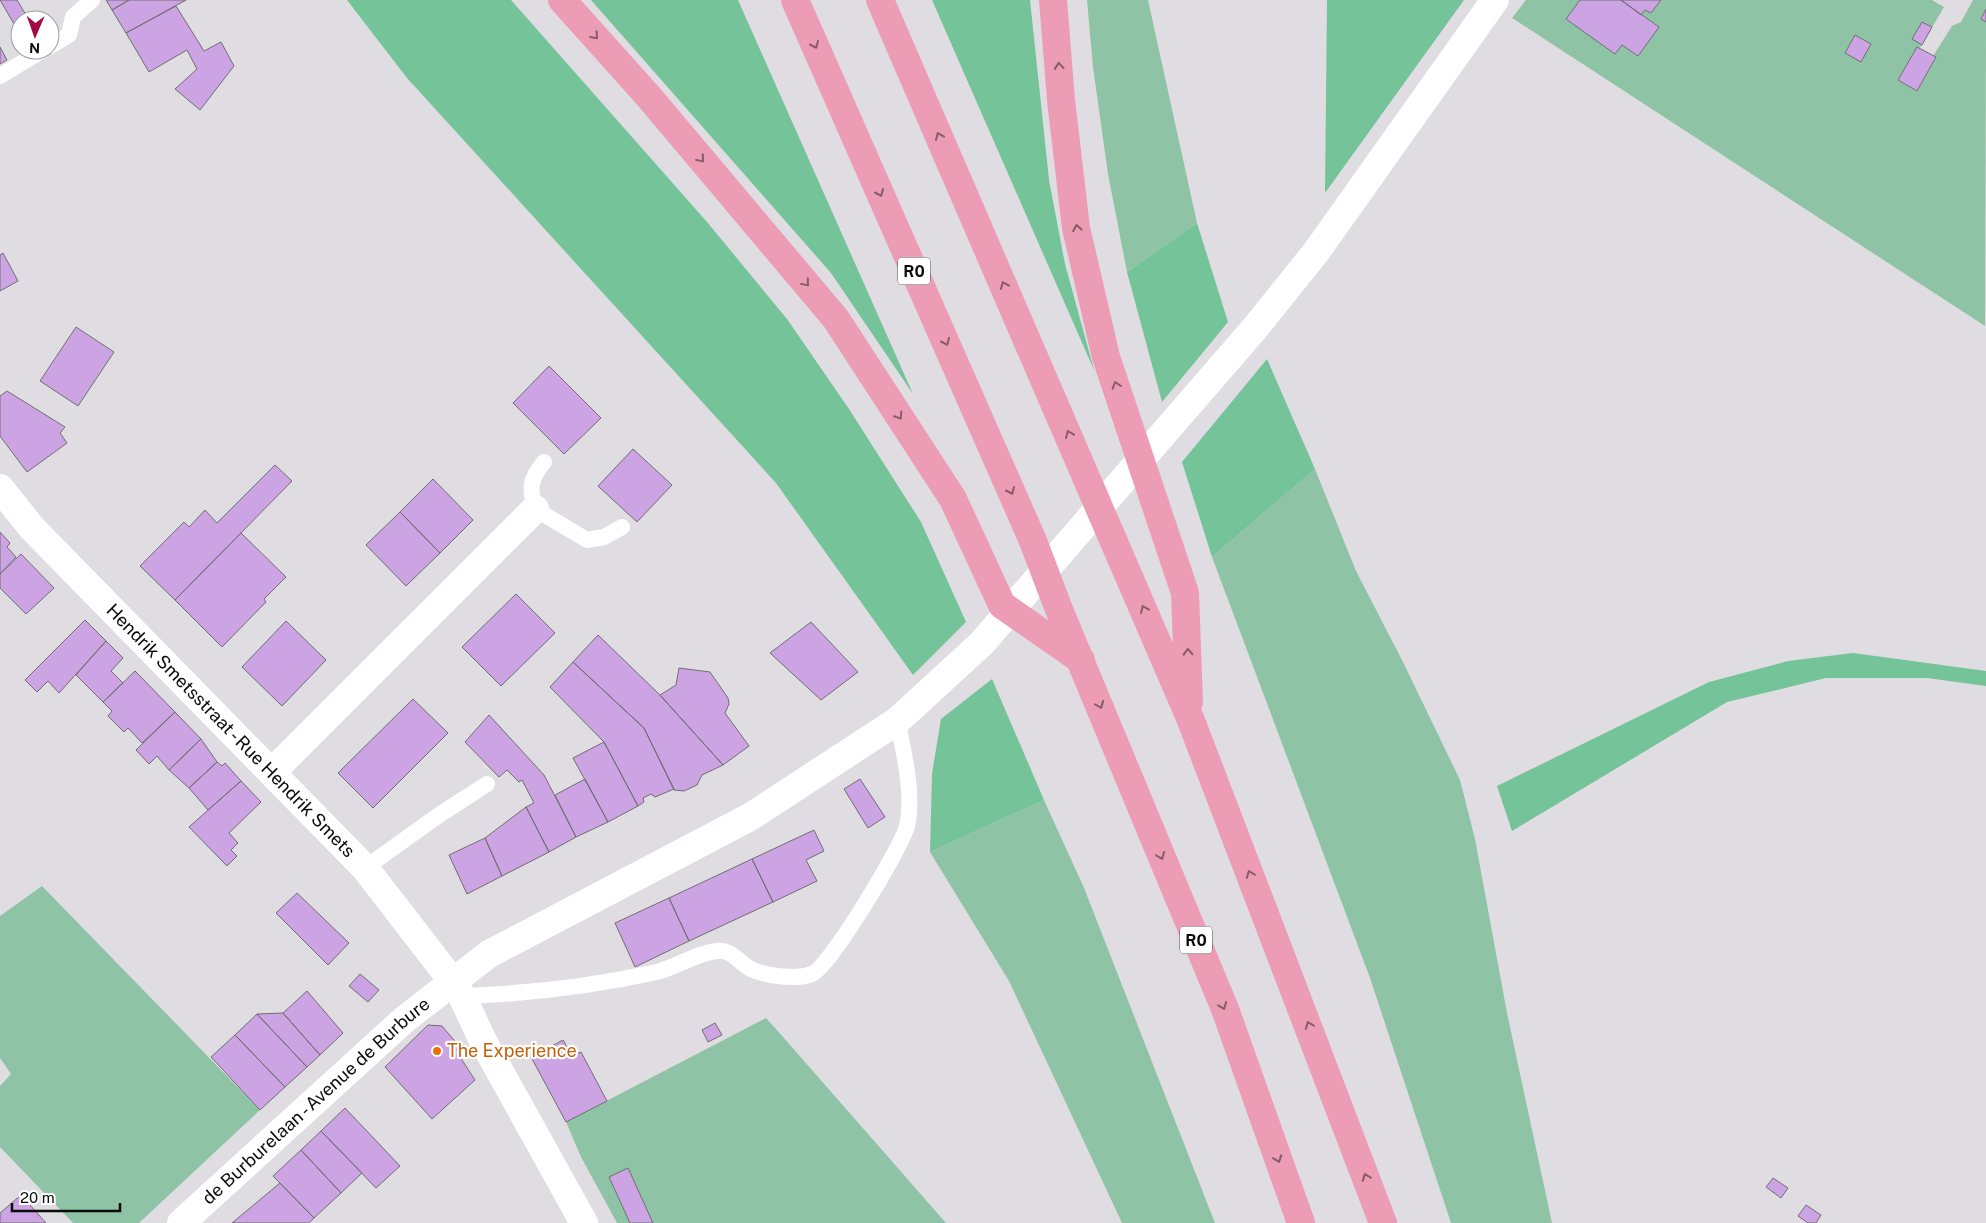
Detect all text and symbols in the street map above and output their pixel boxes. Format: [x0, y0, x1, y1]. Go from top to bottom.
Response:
north arrow [10, 10, 60, 60]
one-way arrow [589, 31, 598, 40]
text: N [29, 40, 40, 56]
one-way arrow [808, 40, 819, 49]
one-way arrow [1053, 62, 1064, 70]
one-way arrow [935, 132, 946, 141]
one-way arrow [696, 153, 704, 162]
one-way arrow [874, 188, 885, 197]
one-way arrow [1072, 223, 1082, 232]
road number: R0 [898, 258, 930, 284]
one-way arrow [800, 278, 809, 287]
one-way arrow [1000, 281, 1011, 290]
one-way arrow [939, 337, 950, 346]
one-way arrow [1112, 382, 1122, 390]
one-way arrow [893, 410, 902, 420]
one-way arrow [1064, 430, 1075, 439]
one-way arrow [1005, 486, 1016, 495]
street label: Hendrik Smetsstraat - Rue Hendrik Smets [102, 599, 360, 861]
one-way arrow [1139, 605, 1150, 614]
one-way arrow [1182, 648, 1193, 656]
one-way arrow [1093, 700, 1104, 709]
one-way arrow [1155, 851, 1165, 859]
one-way arrow [1246, 870, 1256, 878]
road number: R0 [1180, 926, 1212, 954]
street label: de Burburelaan - Avenue de Burbure [198, 993, 434, 1208]
one-way arrow [1218, 1001, 1228, 1009]
one-way arrow [1305, 1022, 1315, 1030]
place label: The Experience [447, 1040, 577, 1061]
marker: The Experience [431, 1045, 443, 1057]
one-way arrow [1272, 1154, 1282, 1162]
one-way arrow [1362, 1174, 1372, 1182]
scale bar [12, 1180, 120, 1212]
text: 20 m [20, 1189, 55, 1206]

